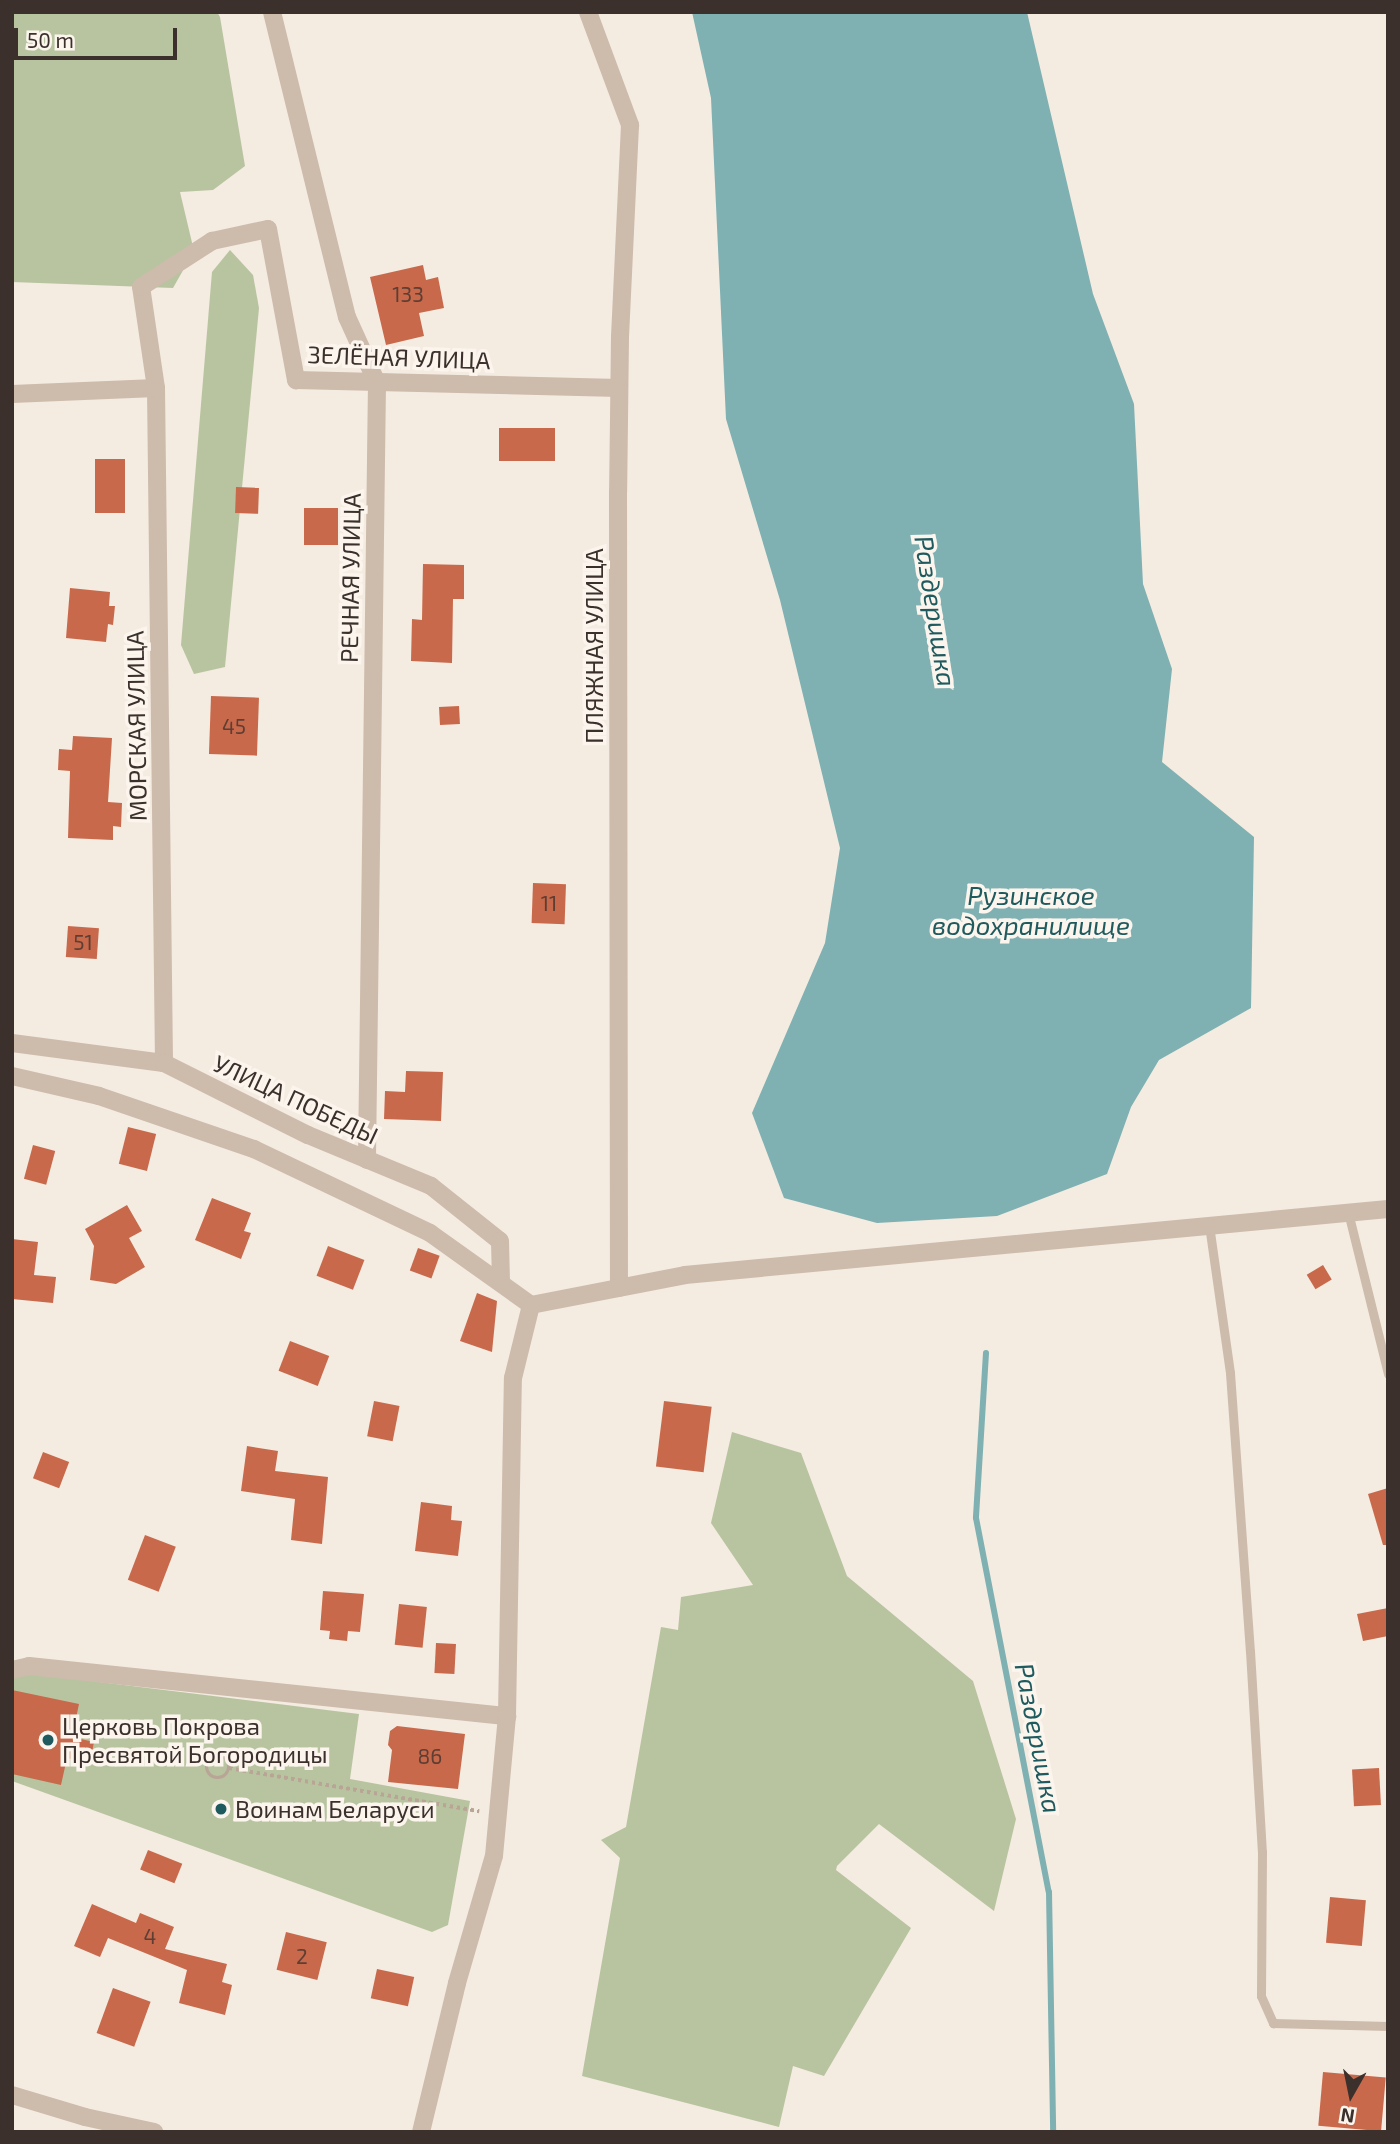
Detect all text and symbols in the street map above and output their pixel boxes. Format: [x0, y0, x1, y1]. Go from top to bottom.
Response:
scale bar [18, 14, 180, 58]
text: 50 m [27, 27, 74, 52]
house number: 133 [392, 281, 424, 307]
street label: ЗЕЛЁНАЯ УЛИЦА [307, 339, 491, 375]
street label: РЕЧНАЯ УЛИЦА [334, 493, 366, 663]
water label: Раздеришка [909, 533, 963, 689]
street label: ПЛЯЖНАЯ УЛИЦА [580, 548, 608, 744]
street label: МОРСКАЯ УЛИЦА [120, 631, 152, 821]
house number: 45 [222, 713, 246, 739]
water label: Рузинское водохранилище [932, 879, 1130, 940]
house number: 11 [541, 890, 557, 916]
house number: 51 [73, 929, 93, 955]
street label: УЛИЦА ПОБЕДЫ [209, 1048, 383, 1150]
water label: Раздеришка [1009, 1660, 1069, 1816]
place label: Церковь Покрова Пресвятой Богородицы [62, 1712, 328, 1768]
marker: Церковь Покрова Пресвятой Богородицы [40, 1732, 56, 1748]
house number: 86 [418, 1743, 442, 1769]
place label: Воинам Беларуси [235, 1795, 435, 1823]
marker: Воинам Беларуси [213, 1801, 229, 1817]
house number: 4 [144, 1923, 156, 1949]
house number: 2 [296, 1943, 308, 1969]
north arrow [1316, 2060, 1386, 2130]
text: N [1339, 2104, 1356, 2129]

